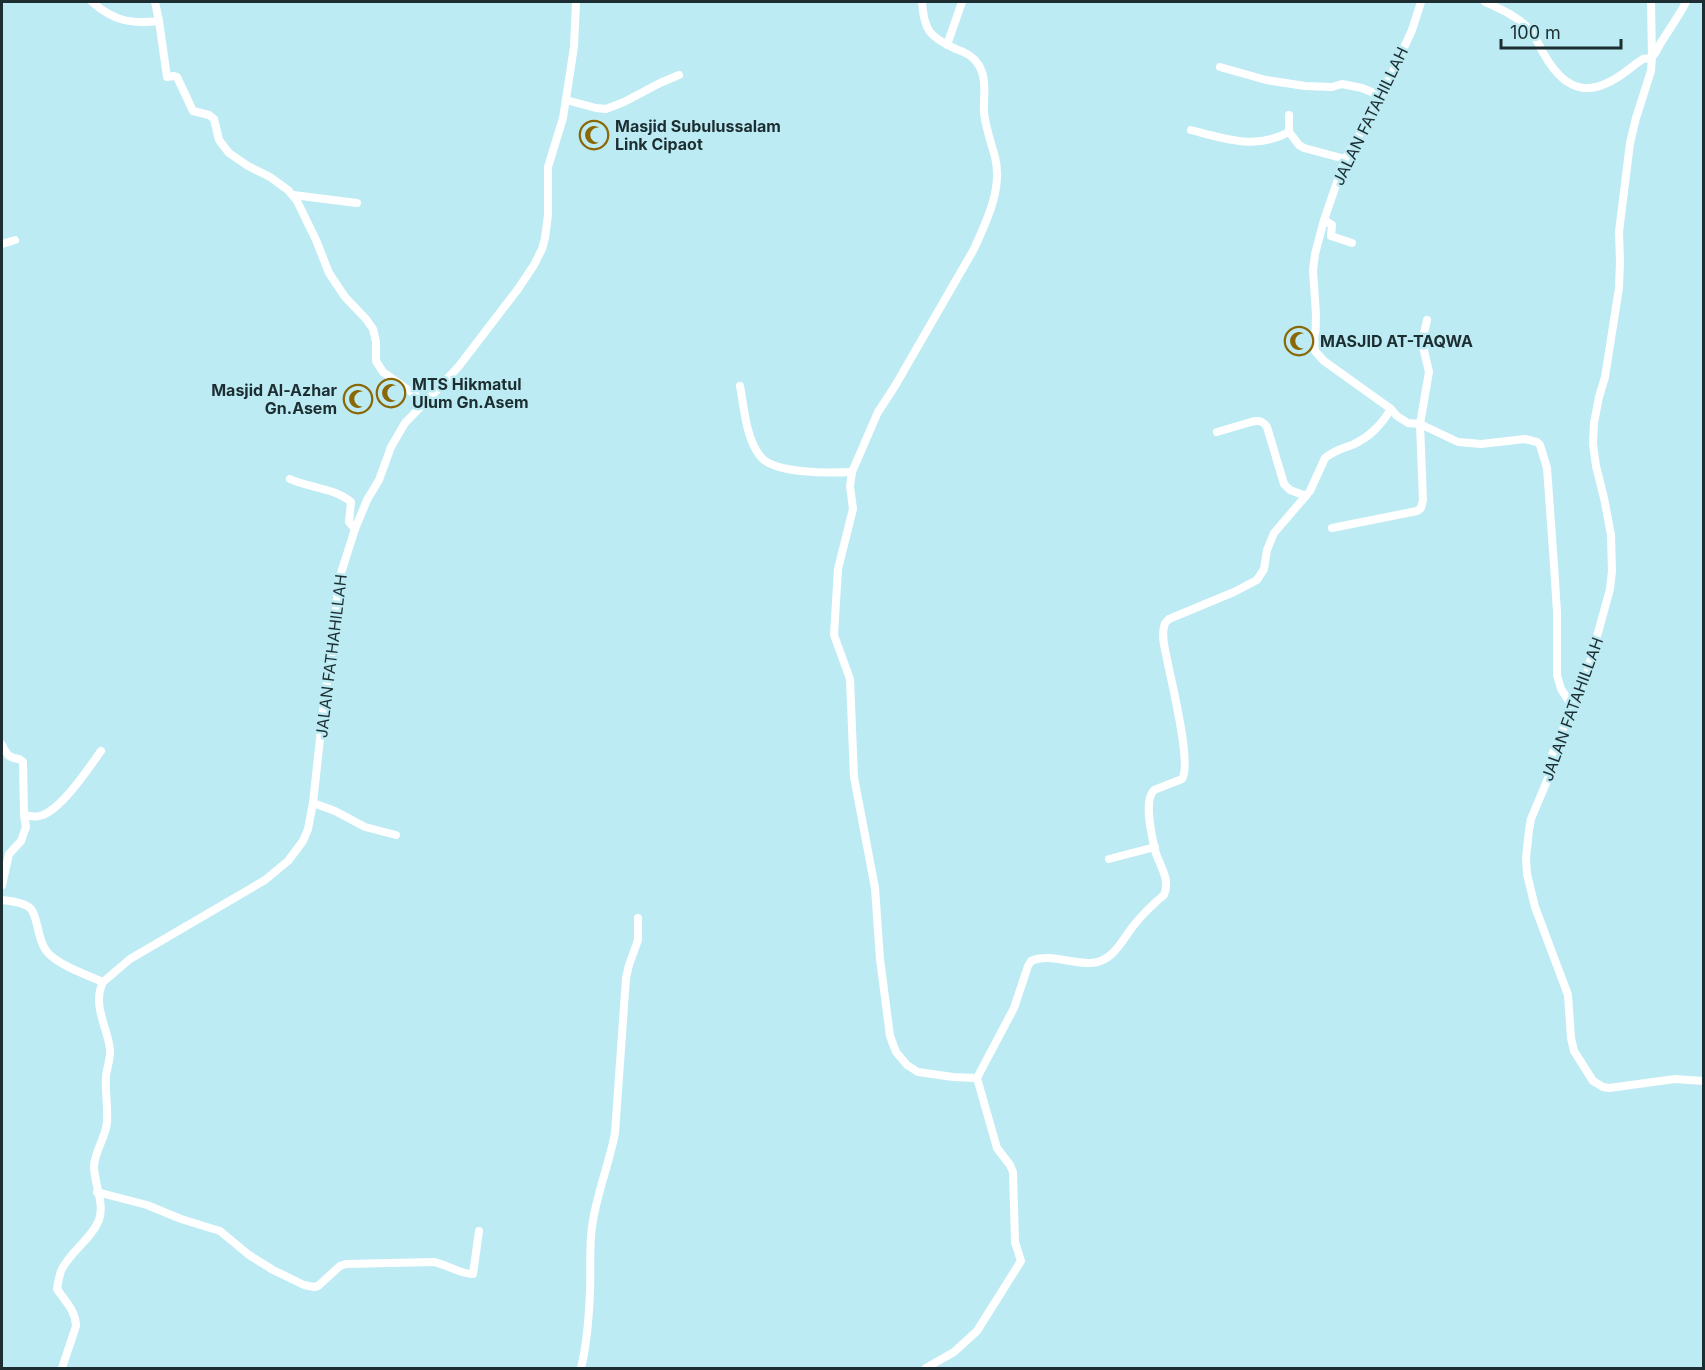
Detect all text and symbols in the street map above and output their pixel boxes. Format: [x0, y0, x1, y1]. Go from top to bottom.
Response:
scale bar [1501, 12, 1621, 50]
text: 100 m [1510, 22, 1561, 43]
street label: JALAN FATAHILLAH [1328, 44, 1412, 188]
place label: Masjid Subulussalam Link Cipaot [615, 116, 781, 154]
mosque icon: Masjid Subulussalam Link Cipaot [578, 119, 610, 151]
mosque icon: MASJID AT-TAQWA [1283, 325, 1315, 357]
place label: MASJID AT-TAQWA [1320, 331, 1473, 351]
place label: MTS Hikmatul Ulum Gn.Asem [412, 374, 529, 412]
mosque icon: MTS Hikmatul Ulum Gn.Asem [375, 377, 407, 409]
place label: Masjid Al-Azhar Gn.Asem [211, 380, 337, 418]
mosque icon: Masjid Al-Azhar Gn.Asem [342, 383, 374, 415]
street label: JALAN FATHAHILLAH [311, 573, 351, 739]
street label: JALAN FATAHILLAH [1537, 634, 1607, 784]

